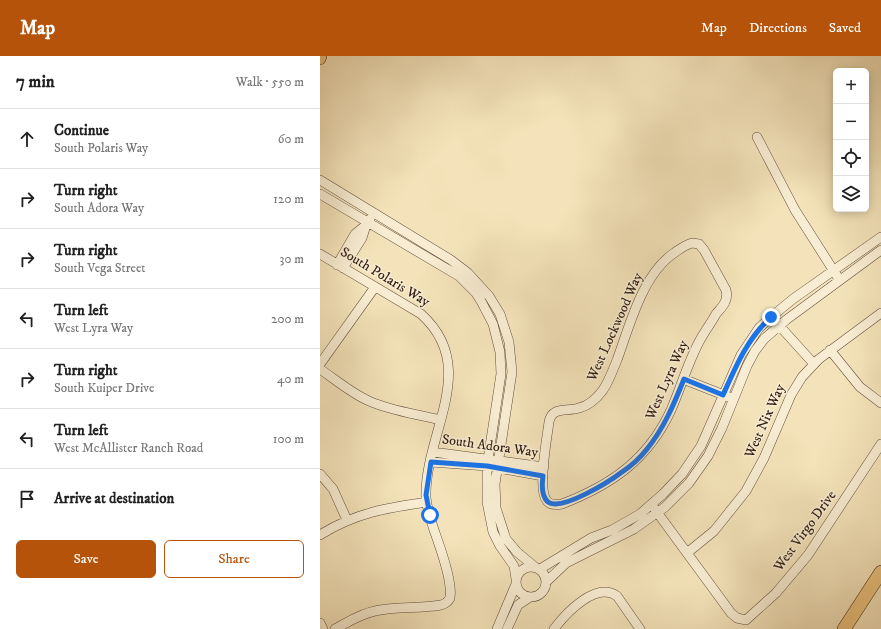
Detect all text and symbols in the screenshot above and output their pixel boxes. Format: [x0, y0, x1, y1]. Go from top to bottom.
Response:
text: Map [20, 17, 55, 40]
text: Map [701, 19, 727, 37]
text: Directions [749, 19, 807, 37]
text: Saved [829, 19, 861, 37]
map controls [833, 68, 869, 212]
button: + [833, 68, 869, 104]
text: 7 min [16, 71, 55, 93]
text: Walk · 550 m [236, 74, 304, 90]
button: − [833, 104, 869, 140]
text: Continue [54, 121, 109, 140]
icon: ahead [16, 128, 38, 150]
text: 60 m [278, 131, 304, 147]
text: South Polaris Way [54, 140, 148, 156]
button: locate [833, 140, 869, 176]
button: layers [833, 176, 869, 212]
text: Turn right [54, 181, 117, 200]
icon: right [16, 188, 38, 210]
text: 120 m [273, 191, 304, 207]
text: South Adora Way [54, 200, 144, 216]
text: Turn right [54, 241, 117, 260]
street label: South Polaris Way [337, 243, 433, 311]
icon: right [16, 248, 38, 270]
text: 30 m [280, 251, 304, 267]
text: South Vega Street [54, 260, 146, 276]
street label: West Lockwood Way [583, 270, 647, 385]
text: Turn left [54, 301, 108, 320]
icon: left [16, 308, 38, 330]
route end [762, 308, 780, 326]
text: 200 m [271, 311, 304, 327]
text: West Lyra Way [54, 320, 133, 336]
street label: West Lyra Way [641, 337, 693, 424]
text: Turn right [54, 361, 117, 380]
icon: right [16, 368, 38, 390]
text: 40 m [277, 371, 304, 387]
text: South Kuiper Drive [54, 380, 154, 396]
street label: West Nix Way [740, 381, 789, 462]
text: Turn left [54, 421, 108, 440]
icon: left [16, 428, 38, 450]
street label: South Adora Way [441, 430, 540, 462]
text: 100 m [273, 431, 304, 447]
text: West McAllister Ranch Road [54, 440, 203, 456]
street label: West Virgo Drive [769, 487, 840, 576]
icon: arrive [16, 488, 38, 510]
text: Arrive at destination [54, 489, 174, 508]
route start [421, 506, 439, 524]
button: Save [16, 540, 156, 578]
button: Share [164, 540, 304, 578]

